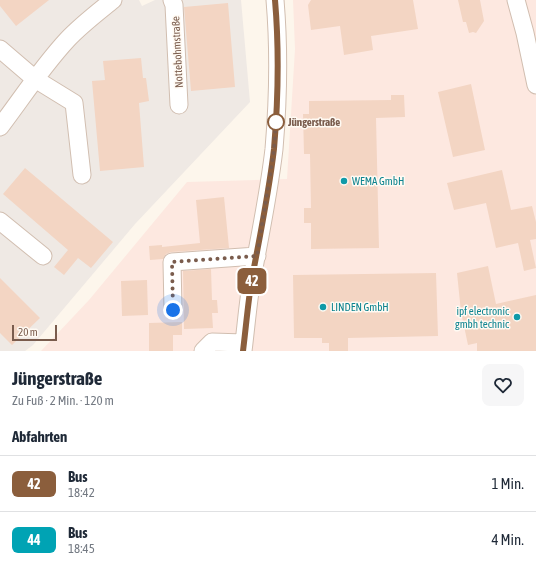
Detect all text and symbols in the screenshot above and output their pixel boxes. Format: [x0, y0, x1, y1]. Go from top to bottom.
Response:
street label: Nottebohmstraße [169, 16, 185, 88]
marker: Jüngerstraße [267, 113, 285, 131]
place label: Jüngerstraße [287, 116, 340, 128]
place label: WEMA GmbH [352, 175, 404, 187]
marker: WEMA GmbH [339, 176, 349, 186]
line badge: 42 [234, 268, 270, 294]
text: 42 [245, 273, 259, 289]
your location [163, 300, 183, 320]
place label: LINDEN GmbH [331, 301, 389, 313]
marker: LINDEN GmbH [318, 302, 328, 312]
place label: ipf electronic gmbh technic [455, 305, 510, 330]
marker: ipf electronic gmbh technic [512, 312, 522, 322]
scale bar [12, 323, 57, 342]
text: 20 m [18, 326, 38, 338]
button: heart [482, 364, 524, 406]
text: Jüngerstraße [12, 367, 102, 389]
text: Zu Fuß · 2 Min. · 120 m [12, 393, 114, 408]
text: Abfahrten [12, 428, 67, 445]
text: Bus [68, 468, 88, 485]
text: 1 Min. [491, 475, 524, 492]
text: 42 [27, 476, 41, 492]
text: 18:42 [68, 485, 95, 500]
text: Bus [68, 524, 88, 541]
text: 4 Min. [491, 531, 524, 548]
text: 44 [27, 532, 41, 548]
text: 18:45 [68, 541, 95, 556]

